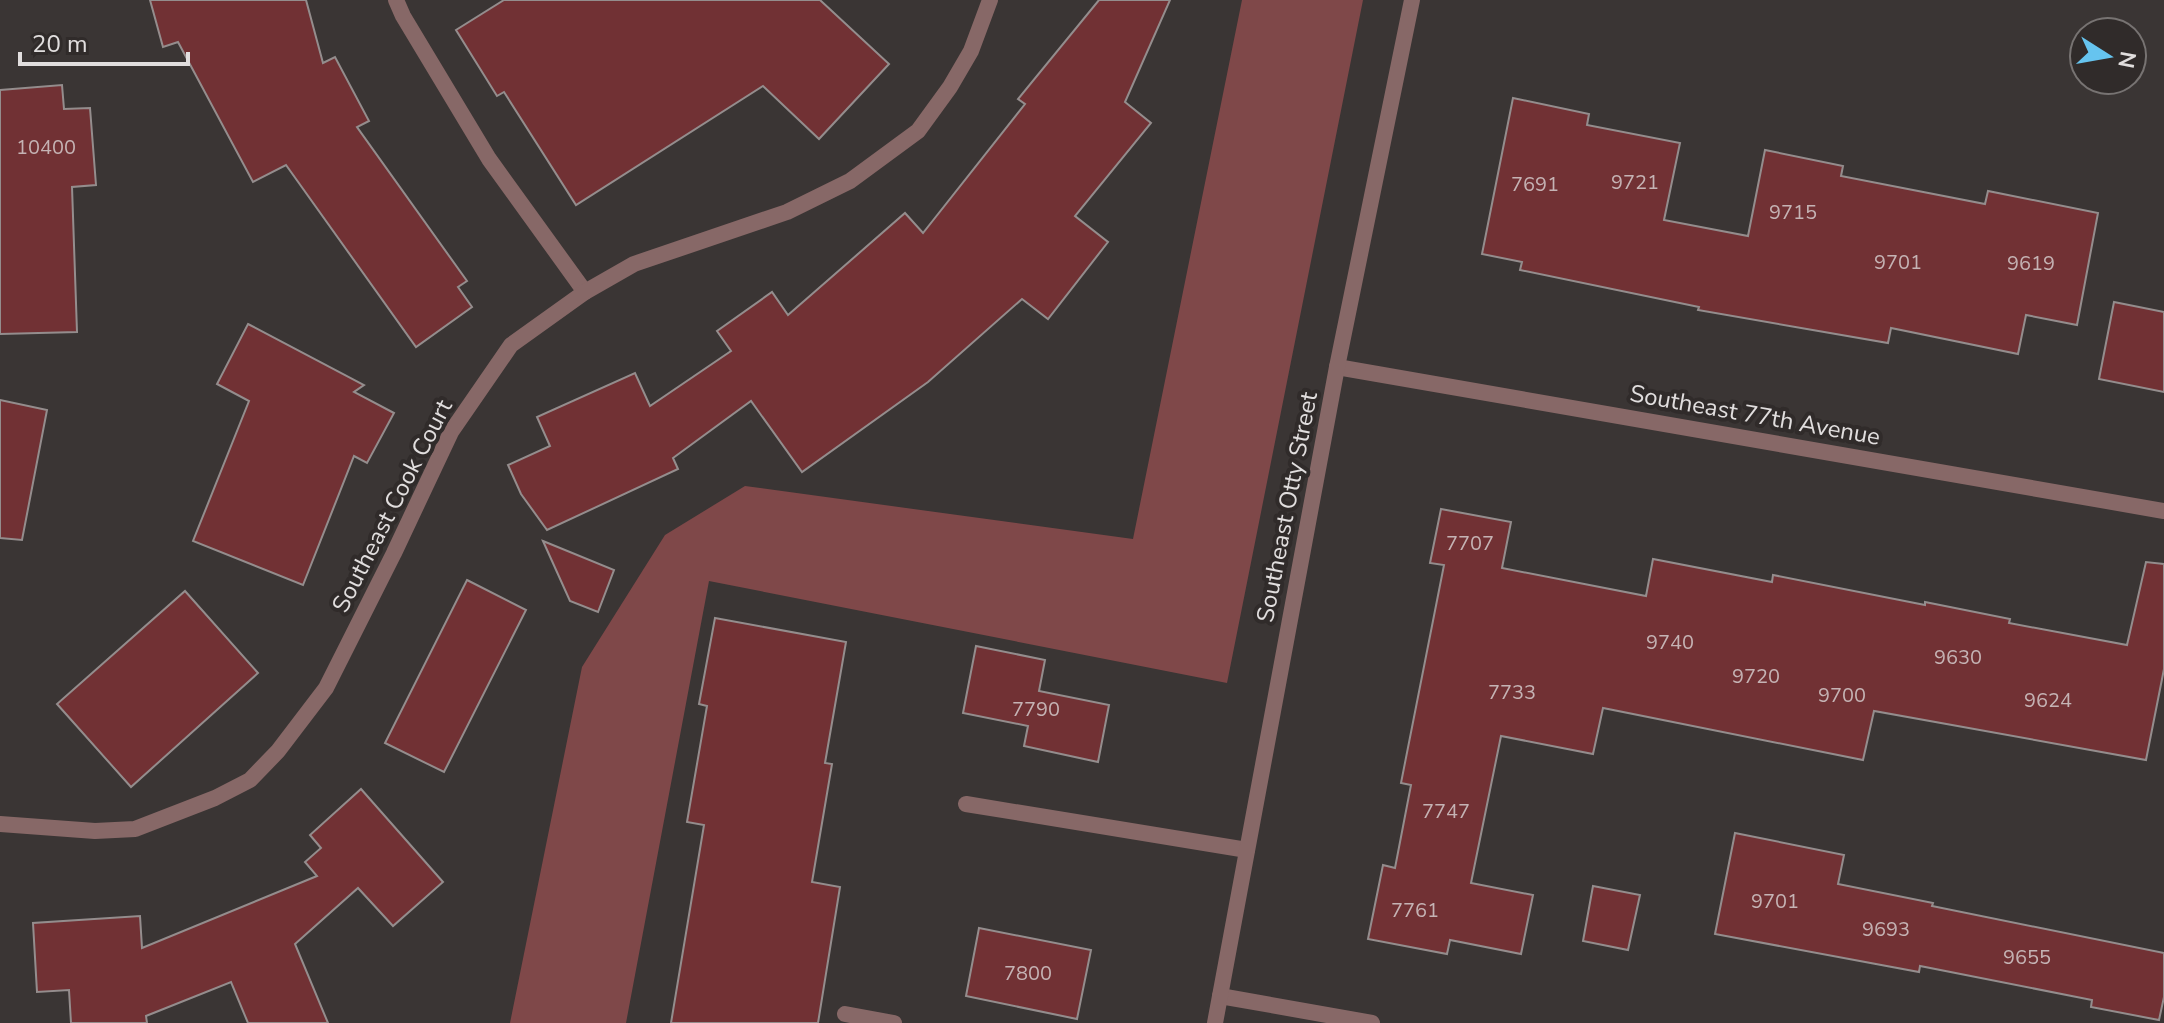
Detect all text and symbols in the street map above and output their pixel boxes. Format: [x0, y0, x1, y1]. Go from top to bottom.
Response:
scale bar [20, 16, 188, 66]
north arrow [2068, 16, 2148, 96]
text: 20 m [32, 28, 88, 60]
text: N [2110, 49, 2143, 71]
house number: 10400 [16, 134, 76, 161]
house number: 9721 [1611, 169, 1659, 196]
house number: 7691 [1511, 171, 1559, 198]
house number: 9715 [1769, 199, 1817, 226]
house number: 9701 [1874, 249, 1922, 276]
house number: 9619 [2007, 250, 2055, 277]
street label: Southeast 77th Avenue [1627, 377, 1883, 453]
street label: Southeast Otty Street [1249, 388, 1325, 625]
street label: Southeast Cook Court [324, 394, 460, 618]
house number: 7707 [1446, 530, 1494, 557]
house number: 9740 [1646, 629, 1694, 656]
house number: 9630 [1934, 644, 1982, 671]
house number: 9720 [1732, 663, 1780, 690]
house number: 7733 [1488, 679, 1536, 706]
house number: 9700 [1818, 682, 1866, 709]
house number: 9624 [2024, 687, 2072, 714]
house number: 7790 [1012, 696, 1060, 723]
house number: 7747 [1422, 798, 1470, 825]
house number: 9701 [1751, 888, 1799, 915]
house number: 7761 [1391, 897, 1439, 924]
house number: 9693 [1862, 916, 1910, 943]
house number: 9655 [2003, 944, 2051, 971]
house number: 7800 [1004, 960, 1052, 987]

